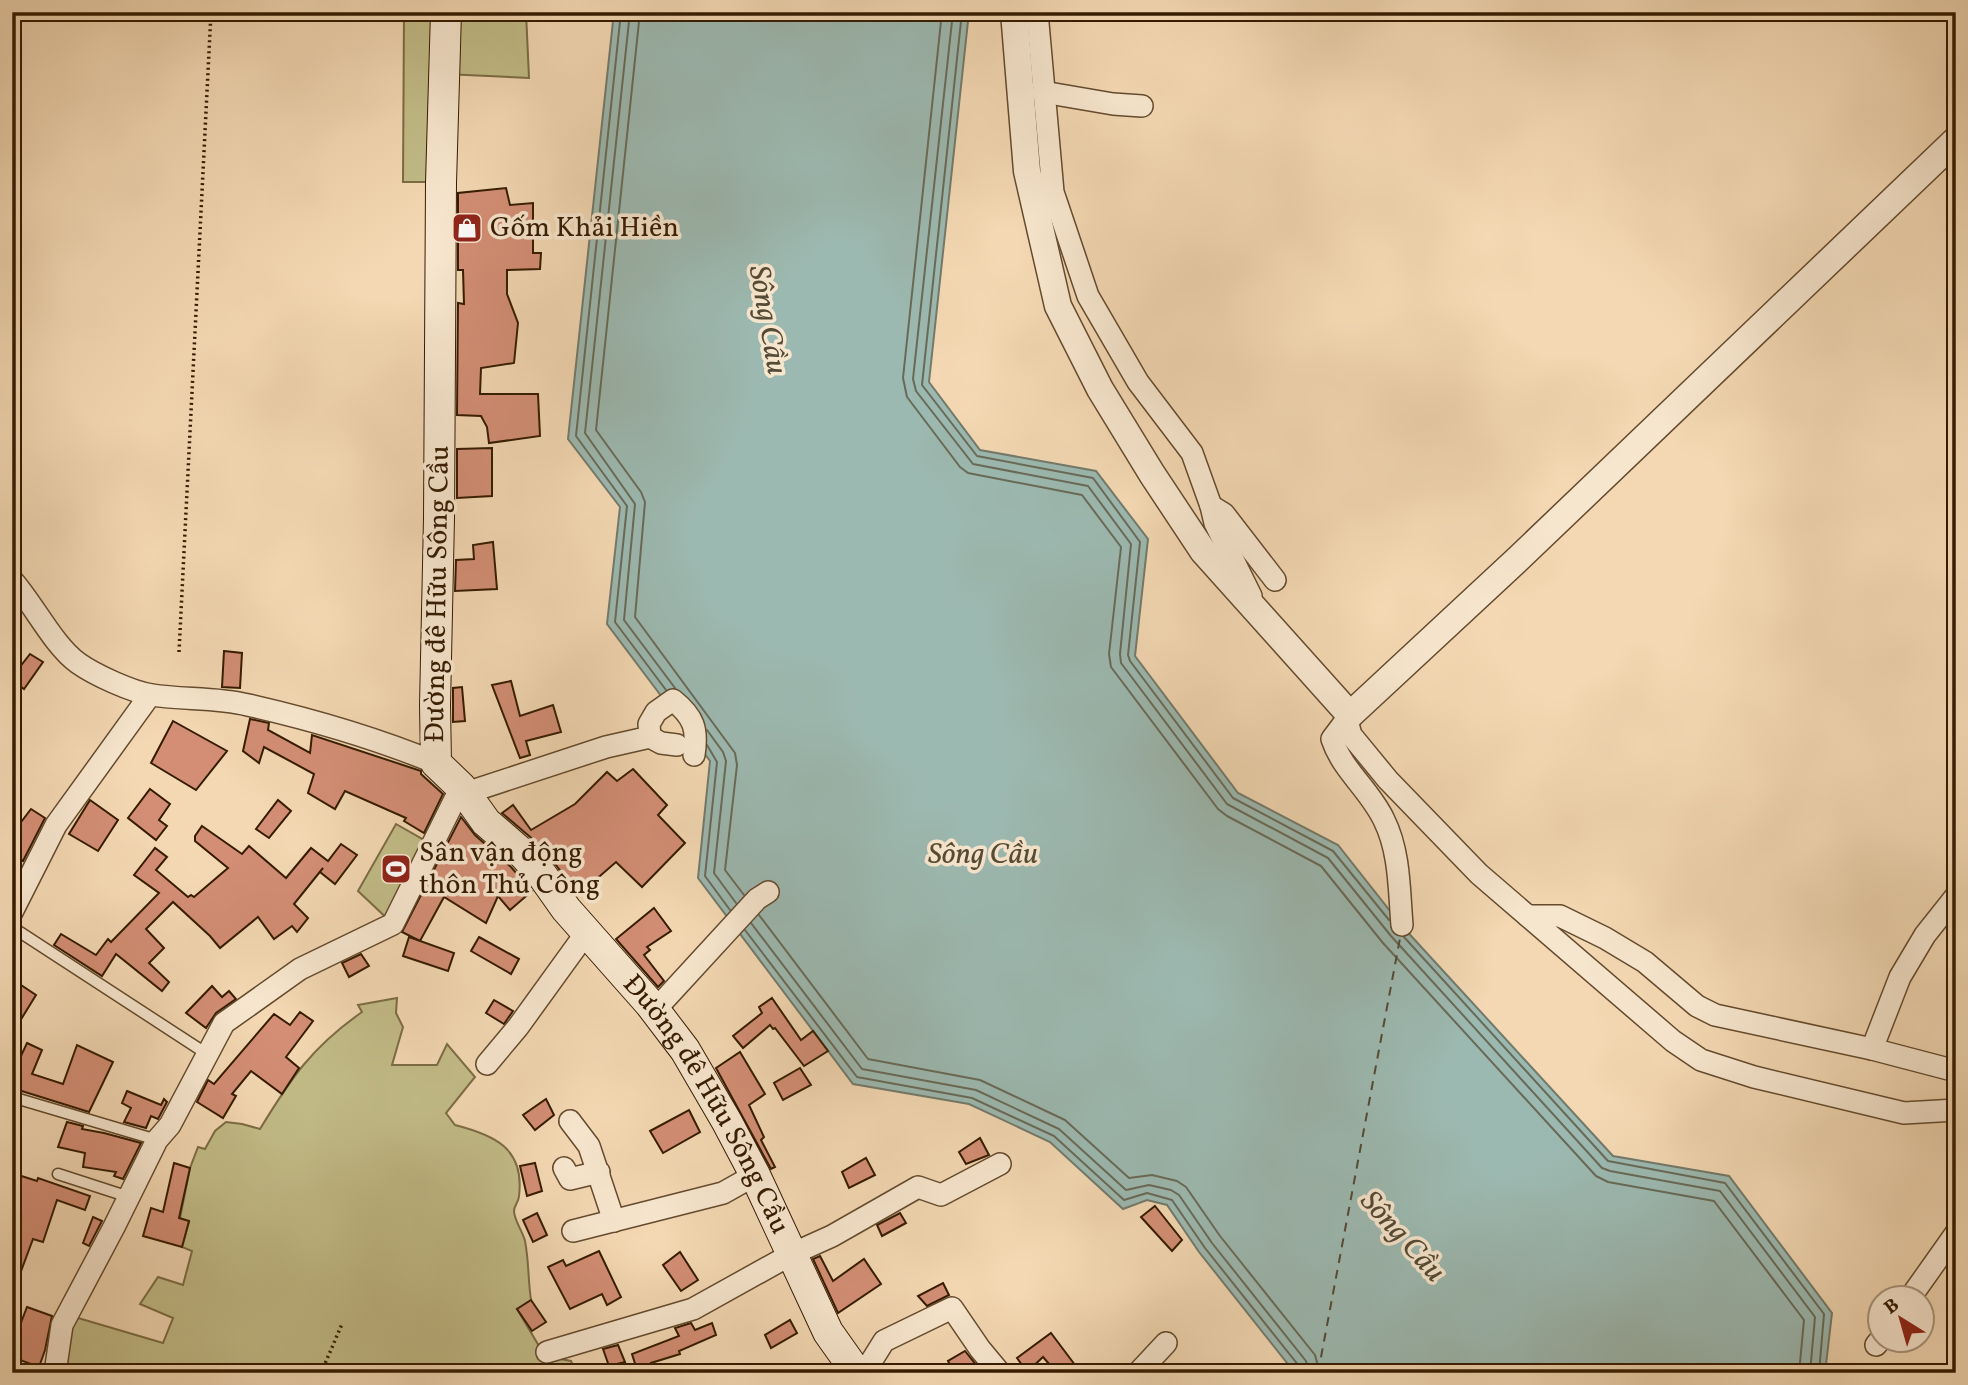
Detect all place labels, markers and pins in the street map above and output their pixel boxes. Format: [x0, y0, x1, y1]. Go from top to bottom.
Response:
place label: Gốm Khải Hiền [490, 209, 679, 248]
shop icon: Gốm Khải Hiền [450, 211, 484, 245]
place label: Sân vận động thôn Thủ Công [419, 834, 600, 905]
sports icon: Sân vận động thôn Thủ Công [379, 852, 413, 886]

